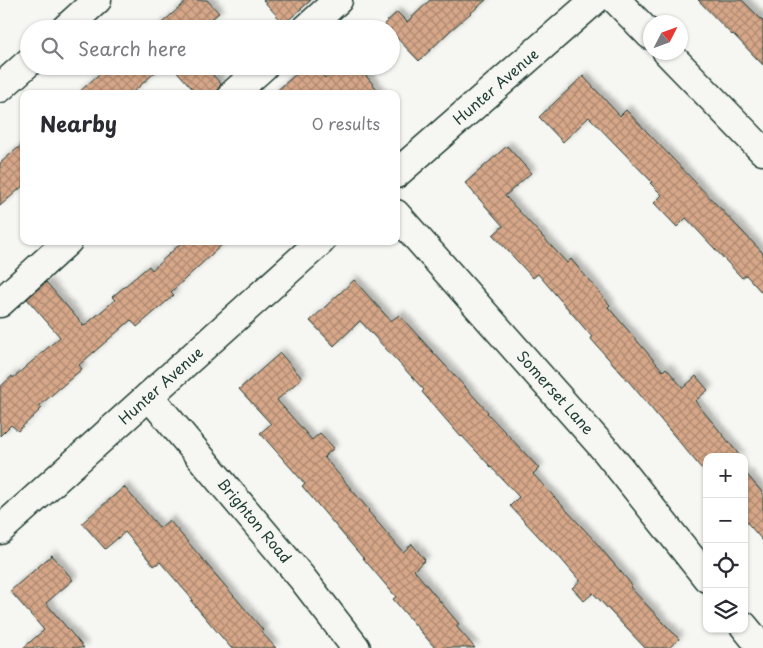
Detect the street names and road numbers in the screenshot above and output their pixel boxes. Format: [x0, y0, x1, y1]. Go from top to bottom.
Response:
street label: Hunter Avenue [447, 42, 543, 130]
street label: Hunter Avenue [113, 341, 207, 429]
street label: Somerset Lane [512, 345, 600, 439]
street label: Brighton Road [213, 472, 298, 568]

